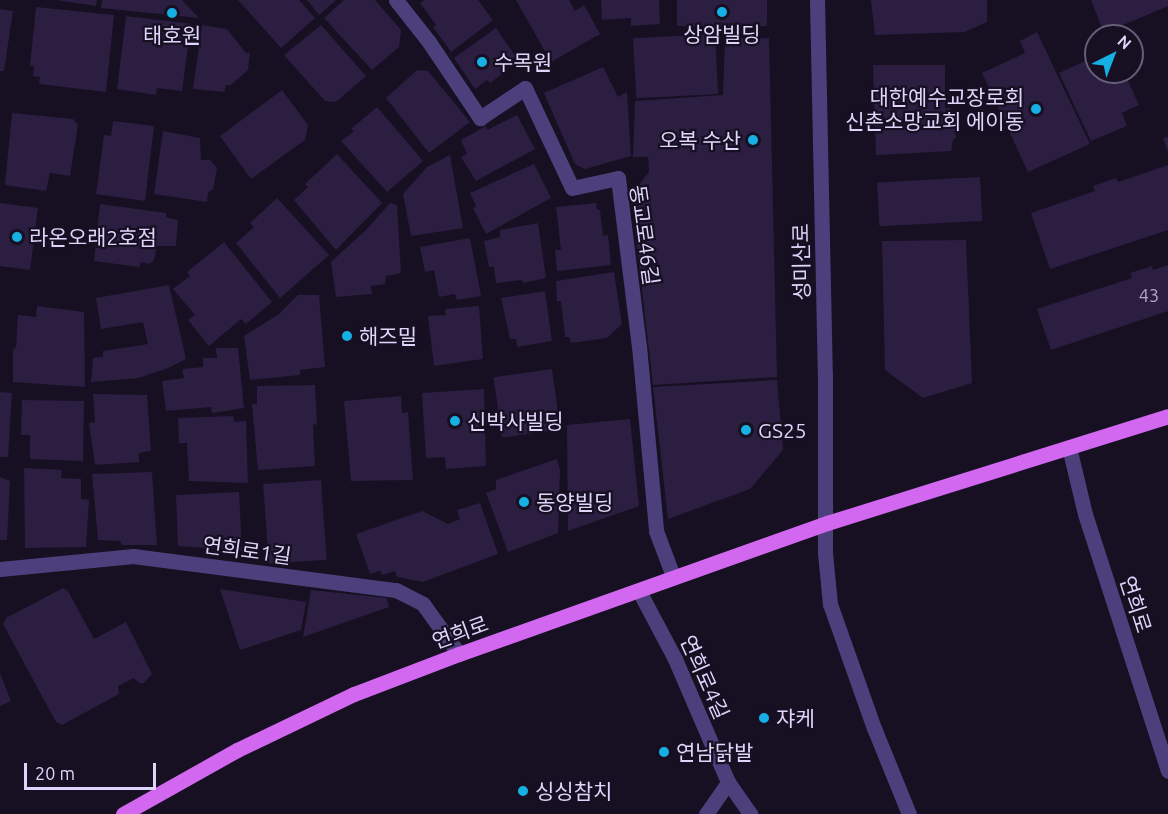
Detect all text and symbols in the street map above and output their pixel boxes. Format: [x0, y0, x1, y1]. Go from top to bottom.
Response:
marker: 상암빌딩 [715, 5, 729, 19]
marker: 태호원 [165, 6, 179, 20]
place label: 상암빌딩 [683, 21, 761, 47]
place label: 태호원 [143, 22, 201, 48]
north arrow [1084, 24, 1144, 84]
text: N [1114, 31, 1135, 53]
place label: 수목원 [494, 49, 552, 75]
marker: 수목원 [475, 55, 489, 69]
place label: 대한예수교장로회 신촌소망교회 에이동 [845, 84, 1024, 134]
marker: 대한예수교장로회 신촌소망교회 에이동 [1029, 102, 1043, 116]
place label: 오복 수산 [659, 127, 741, 153]
marker: 오복 수산 [746, 133, 760, 147]
street label: 동교로46길 [625, 183, 665, 287]
street label: 성미산로 [788, 223, 814, 301]
place label: 라온오래2호점 [29, 224, 157, 250]
marker: 라온오래2호점 [10, 230, 24, 244]
house number: 43 [1139, 284, 1159, 306]
place label: 해즈밀 [359, 323, 417, 349]
marker: 해즈밀 [340, 329, 354, 343]
place label: 신박사빌딩 [467, 408, 564, 434]
marker: 신박사빌딩 [448, 414, 462, 428]
place label: GS25 [758, 417, 807, 443]
marker: GS25 [739, 423, 753, 437]
place label: 동양빌딩 [536, 489, 613, 515]
marker: 동양빌딩 [517, 495, 531, 509]
street label: 연희로1길 [201, 531, 293, 569]
street label: 연희로 [1115, 573, 1157, 635]
street label: 연희로 [428, 610, 492, 654]
street label: 연희로4길 [675, 631, 735, 723]
place label: 쟈케 [776, 705, 815, 731]
marker: 쟈케 [757, 711, 771, 725]
place label: 연남닭발 [676, 739, 753, 765]
marker: 연남닭발 [657, 745, 671, 759]
scale bar [27, 751, 159, 789]
text: 20 m [35, 763, 75, 783]
place label: 싱싱참치 [535, 778, 612, 804]
marker: 싱싱참치 [516, 784, 530, 798]

